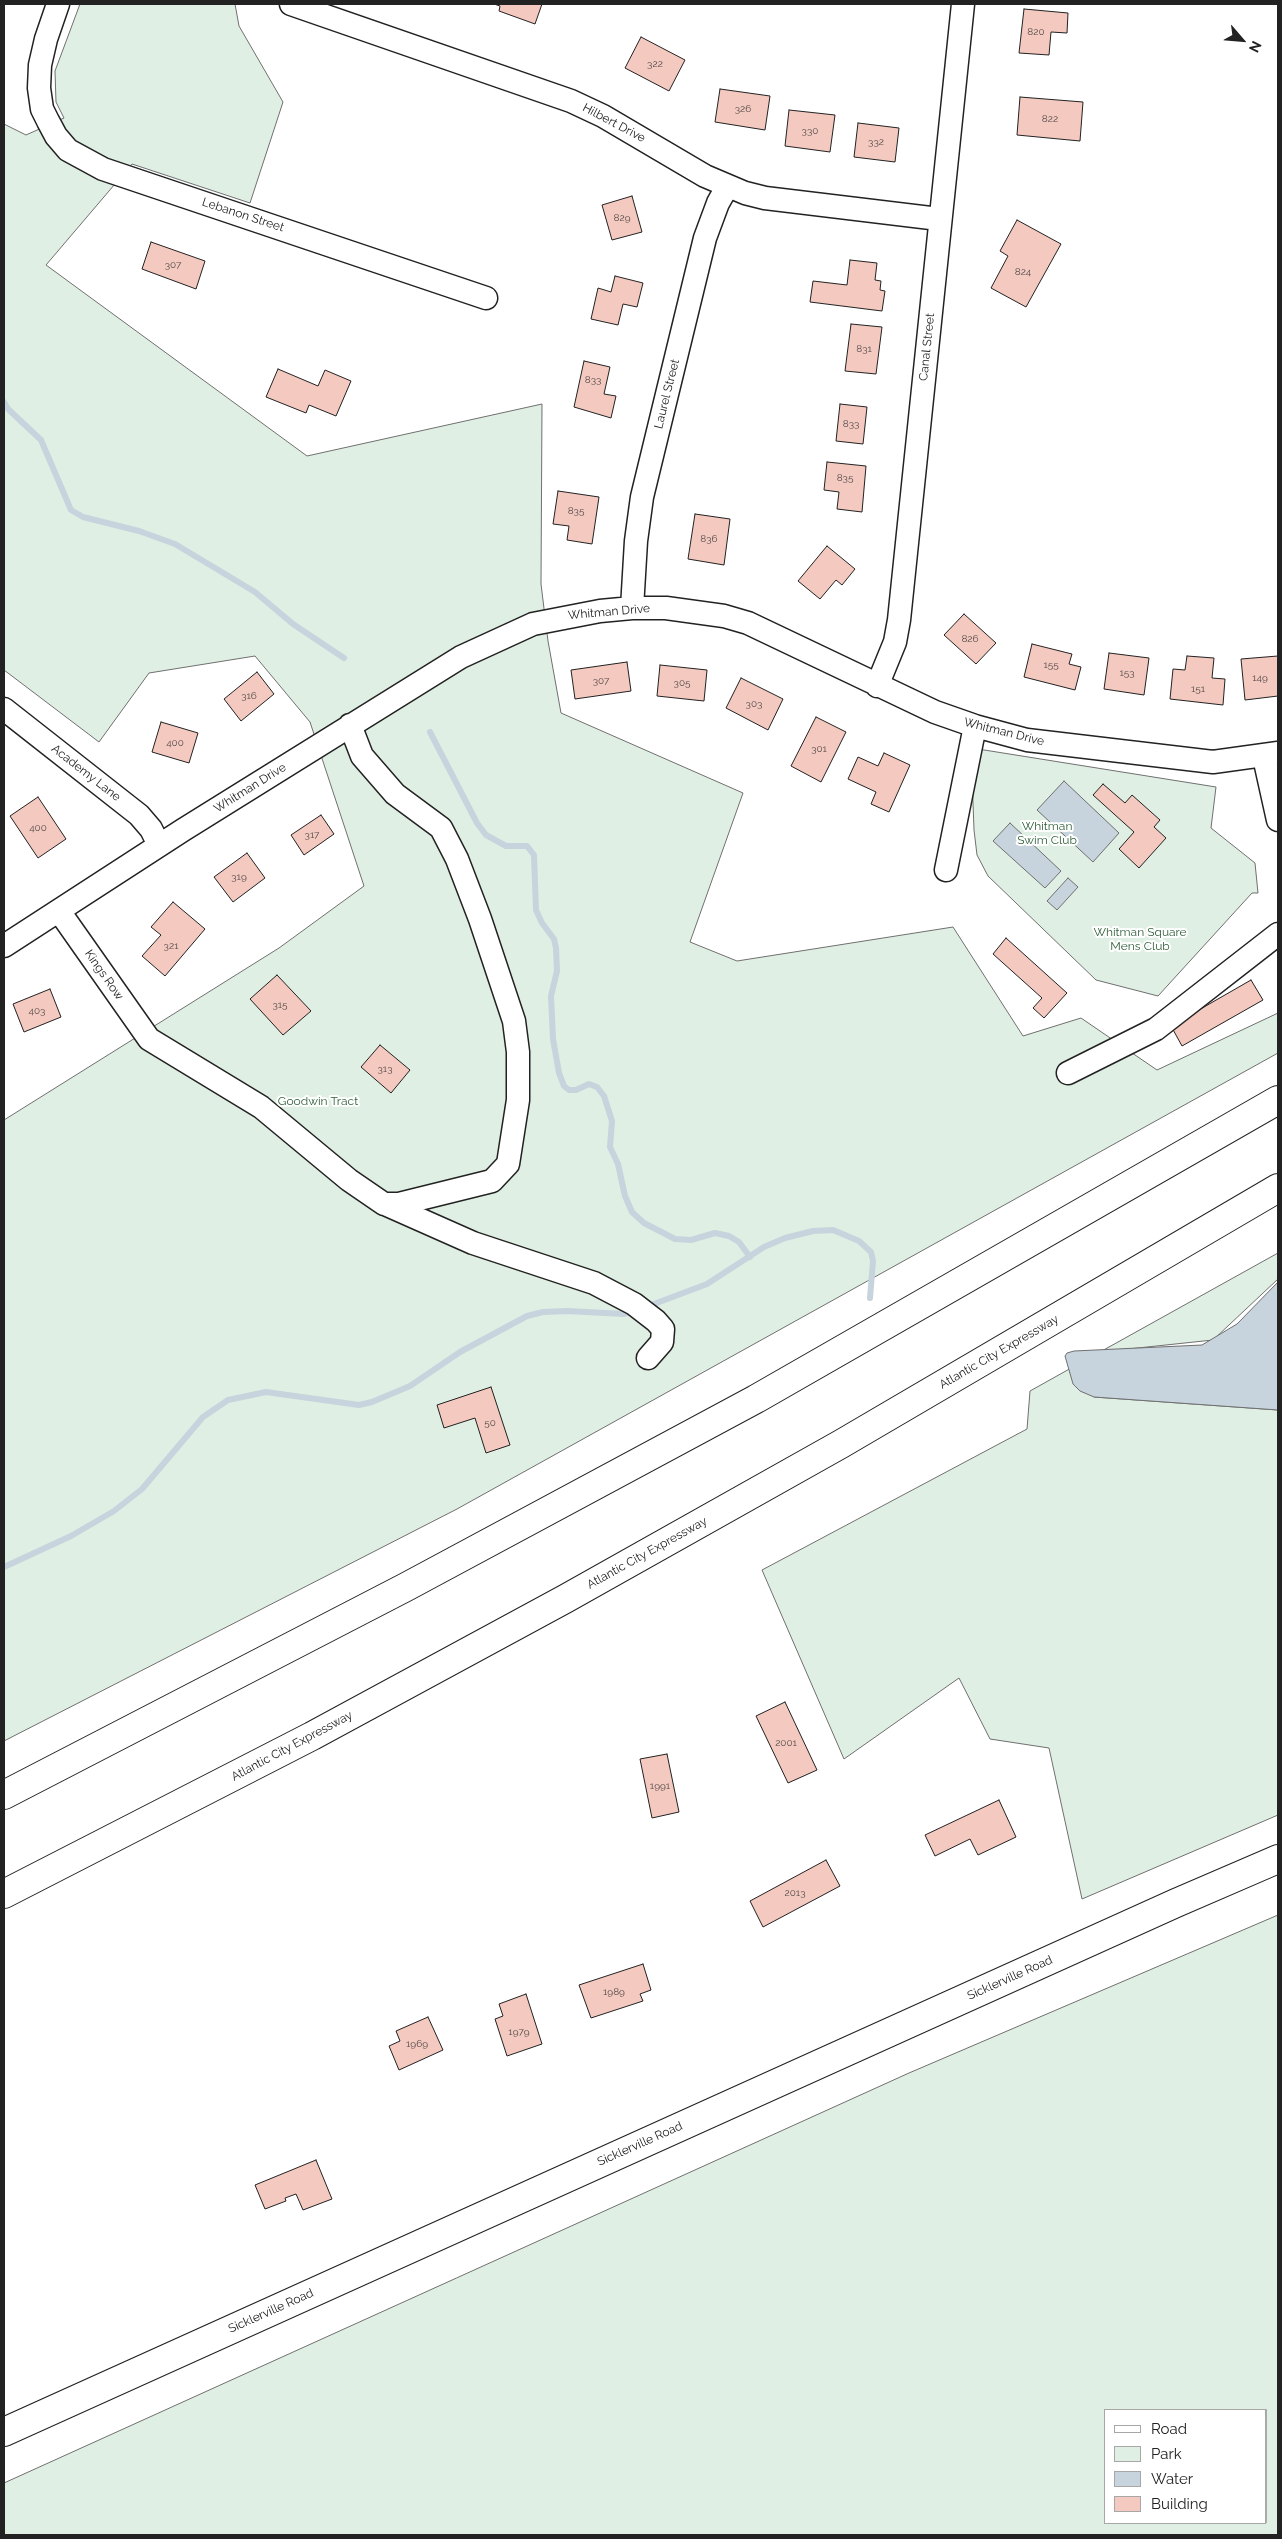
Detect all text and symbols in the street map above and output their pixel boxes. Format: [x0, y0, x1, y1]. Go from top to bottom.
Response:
north arrow [1217, 15, 1267, 65]
house number: 820 [1027, 26, 1045, 38]
text: N [1246, 38, 1265, 55]
house number: 322 [647, 58, 663, 70]
street label: Hilbert Drive [580, 100, 648, 146]
house number: 326 [735, 103, 751, 115]
house number: 822 [1042, 113, 1058, 125]
house number: 330 [802, 125, 818, 137]
house number: 332 [868, 136, 884, 148]
street label: Lebanon Street [200, 195, 286, 235]
house number: 829 [614, 212, 630, 224]
house number: 307 [165, 259, 181, 271]
house number: 824 [1015, 266, 1031, 278]
street label: Canal Street [916, 312, 938, 382]
house number: 831 [856, 343, 872, 355]
street label: Laurel Street [651, 358, 683, 430]
house number: 833 [585, 374, 601, 386]
house number: 833 [843, 418, 859, 430]
house number: 835 [837, 472, 853, 484]
house number: 835 [568, 505, 584, 517]
house number: 836 [700, 533, 718, 545]
street label: Whitman Drive [567, 601, 651, 623]
house number: 826 [961, 633, 979, 645]
house number: 155 [1043, 659, 1059, 671]
house number: 153 [1119, 667, 1135, 679]
house number: 149 [1252, 672, 1268, 684]
house number: 307 [593, 675, 609, 687]
house number: 305 [674, 677, 690, 689]
house number: 151 [1191, 683, 1205, 695]
house number: 316 [241, 690, 257, 702]
house number: 303 [746, 698, 762, 710]
street label: Whitman Drive [962, 715, 1046, 749]
house number: 400 [166, 737, 184, 749]
street label: Academy Lane [49, 742, 123, 804]
house number: 301 [811, 743, 827, 755]
street label: Whitman Drive [211, 760, 289, 816]
park label: Whitman Swim Club [1017, 819, 1077, 847]
house number: 400 [29, 822, 47, 834]
house number: 317 [305, 829, 319, 841]
house number: 319 [231, 871, 247, 883]
park label: Whitman Square Mens Club [1093, 925, 1187, 953]
house number: 321 [164, 940, 178, 952]
street label: Kings Row [81, 947, 127, 1003]
house number: 315 [272, 999, 288, 1011]
house number: 403 [29, 1005, 45, 1017]
house number: 313 [378, 1063, 392, 1075]
park label: Goodwin Tract [278, 1094, 358, 1108]
street label: Atlantic City Expressway [937, 1312, 1061, 1392]
house number: 50 [484, 1417, 496, 1429]
street label: Atlantic City Expressway [584, 1514, 710, 1592]
street label: Atlantic City Expressway [229, 1708, 355, 1784]
house number: 2001 [775, 1737, 797, 1749]
house number: 1991 [650, 1780, 670, 1792]
house number: 2013 [785, 1887, 805, 1899]
street label: Sicklerville Road [965, 1953, 1055, 2003]
house number: 1989 [603, 1986, 625, 1998]
house number: 1979 [508, 2026, 530, 2038]
house number: 1969 [406, 2038, 428, 2050]
street label: Sicklerville Road [595, 2119, 685, 2169]
street label: Sicklerville Road [226, 2286, 316, 2336]
legend [1104, 2409, 1267, 2524]
text: Road [1151, 2420, 1187, 2438]
text: Park [1151, 2445, 1182, 2463]
text: Water [1151, 2470, 1193, 2488]
text: Building [1151, 2495, 1208, 2513]

